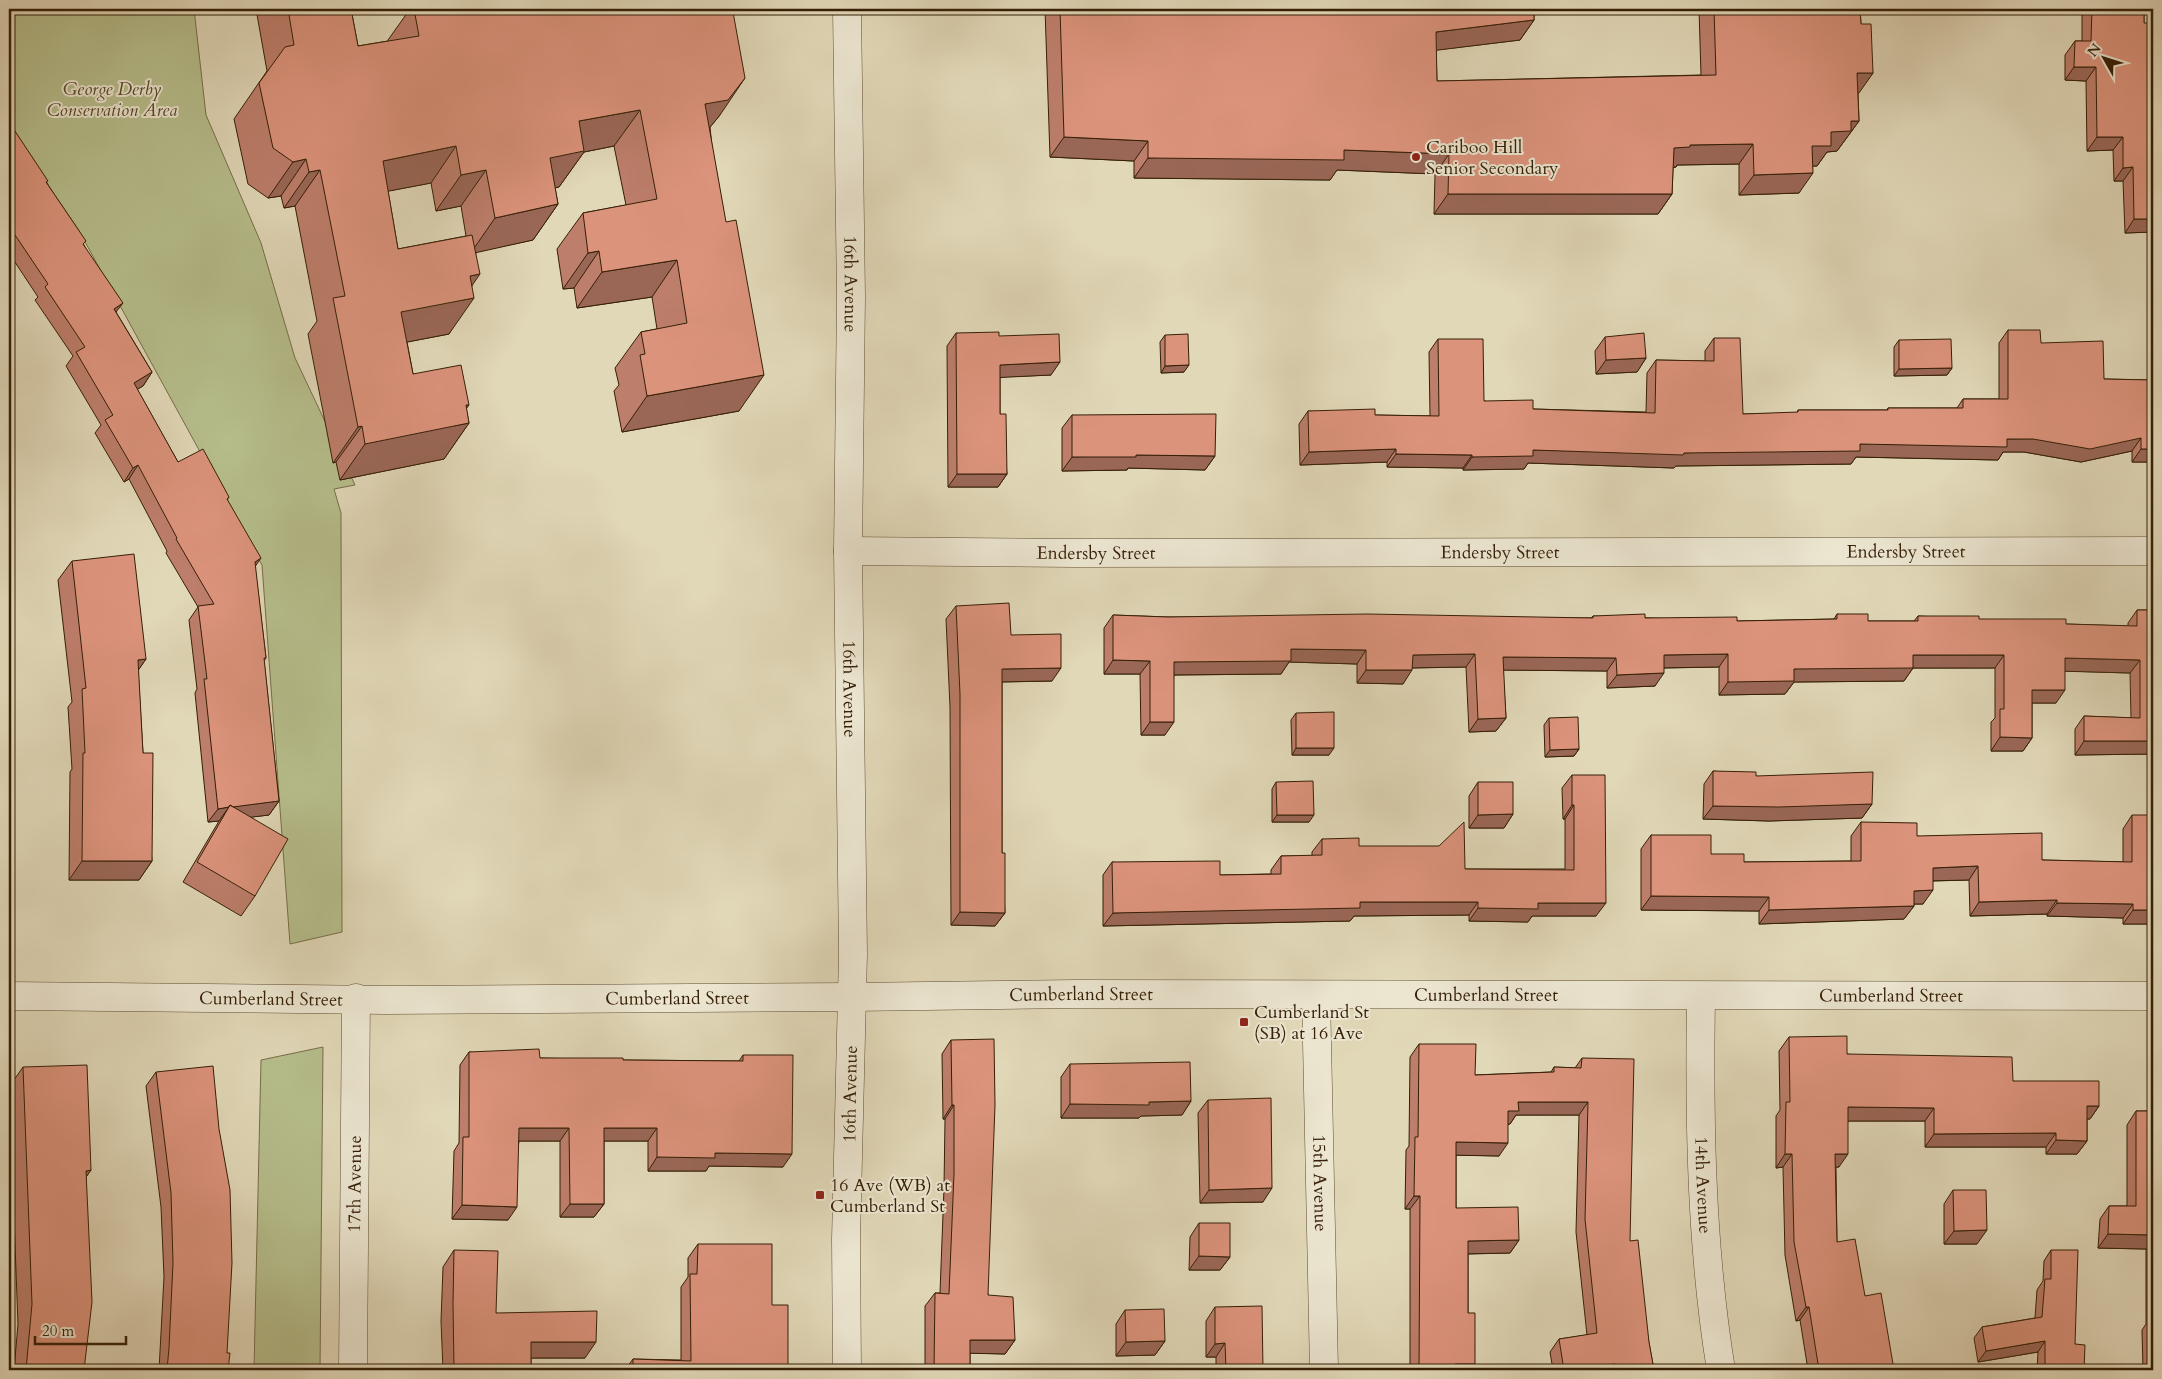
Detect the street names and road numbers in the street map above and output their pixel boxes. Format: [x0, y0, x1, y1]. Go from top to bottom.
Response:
street label: 16th Avenue [837, 235, 863, 333]
street label: Endersby Street [1846, 539, 1966, 565]
street label: Endersby Street [1440, 540, 1560, 565]
street label: Endersby Street [1036, 541, 1156, 566]
street label: 16th Avenue [836, 640, 862, 738]
street label: Cumberland Street [1009, 982, 1153, 1008]
street label: Cumberland Street [1414, 983, 1558, 1008]
street label: Cumberland Street [1819, 983, 1963, 1009]
street label: Cumberland Street [199, 986, 343, 1013]
street label: Cumberland Street [605, 986, 749, 1012]
street label: 16th Avenue [837, 1045, 864, 1143]
street label: 15th Avenue [1306, 1134, 1333, 1232]
street label: 17th Avenue [342, 1135, 368, 1233]
street label: 14th Avenue [1688, 1136, 1718, 1234]

